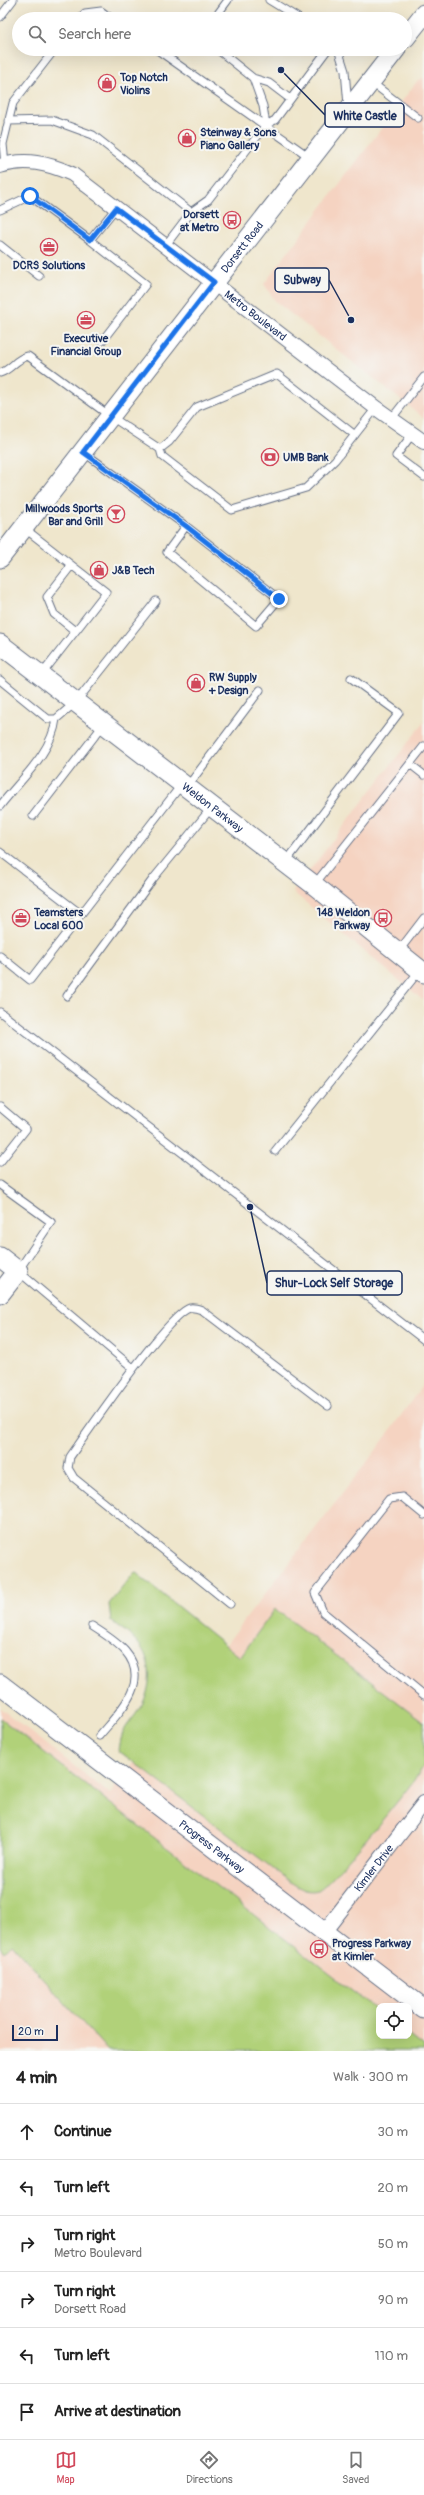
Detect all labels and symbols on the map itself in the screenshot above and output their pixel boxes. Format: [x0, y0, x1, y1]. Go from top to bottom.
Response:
place label: Top Notch Violins [119, 71, 168, 97]
shop icon: Top Notch Violins [97, 73, 117, 93]
callout: White Castle [325, 103, 404, 127]
text: White Castle [333, 109, 398, 124]
place label: Steinway & Sons Piano Gallery [200, 126, 276, 152]
shop icon: Steinway & Sons Piano Gallery [177, 128, 197, 148]
route start [21, 187, 39, 205]
place label: Dorsett at Metro [180, 208, 220, 234]
bus stop icon: Dorsett at Metro [222, 210, 242, 230]
street label: Dorsett Road [218, 219, 266, 275]
office icon: DCRS Solutions [39, 237, 59, 257]
place label: DCRS Solutions [13, 259, 85, 272]
callout: Subway [275, 268, 329, 292]
text: Subway [283, 273, 322, 288]
street label: Metro Boulevard [222, 287, 289, 343]
office icon: Executive Financial Group [76, 310, 96, 330]
place label: Executive Financial Group [50, 332, 122, 358]
bank icon: UMB Bank [260, 447, 280, 467]
place label: UMB Bank [283, 451, 329, 464]
place label: Millwoods Sports Bar and Grill [25, 502, 103, 528]
bar icon: Millwoods Sports Bar and Grill [106, 504, 126, 524]
shop icon: J&B Tech [89, 560, 109, 580]
place label: J&B Tech [112, 564, 154, 577]
route end [270, 590, 288, 608]
place label: RW Supply + Design [208, 671, 257, 697]
shop icon: RW Supply + Design [186, 673, 206, 693]
street label: Weldon Parkway [179, 780, 246, 835]
place label: Teamsters Local 600 [33, 906, 84, 932]
place label: 148 Weldon Parkway [317, 906, 370, 932]
office icon: Teamsters Local 600 [11, 908, 31, 928]
bus stop icon: 148 Weldon Parkway [373, 908, 393, 928]
callout: Shur-Lock Self Storage [267, 1271, 402, 1295]
text: Shur-Lock Self Storage [275, 1276, 394, 1291]
street label: Progress Parkway [177, 1817, 247, 1876]
street label: Kimler Drive [351, 1841, 396, 1894]
place label: Progress Parkway at Kimler [332, 1937, 411, 1963]
bus stop icon: Progress Parkway at Kimler [309, 1939, 329, 1959]
scale bar [12, 2023, 58, 2042]

